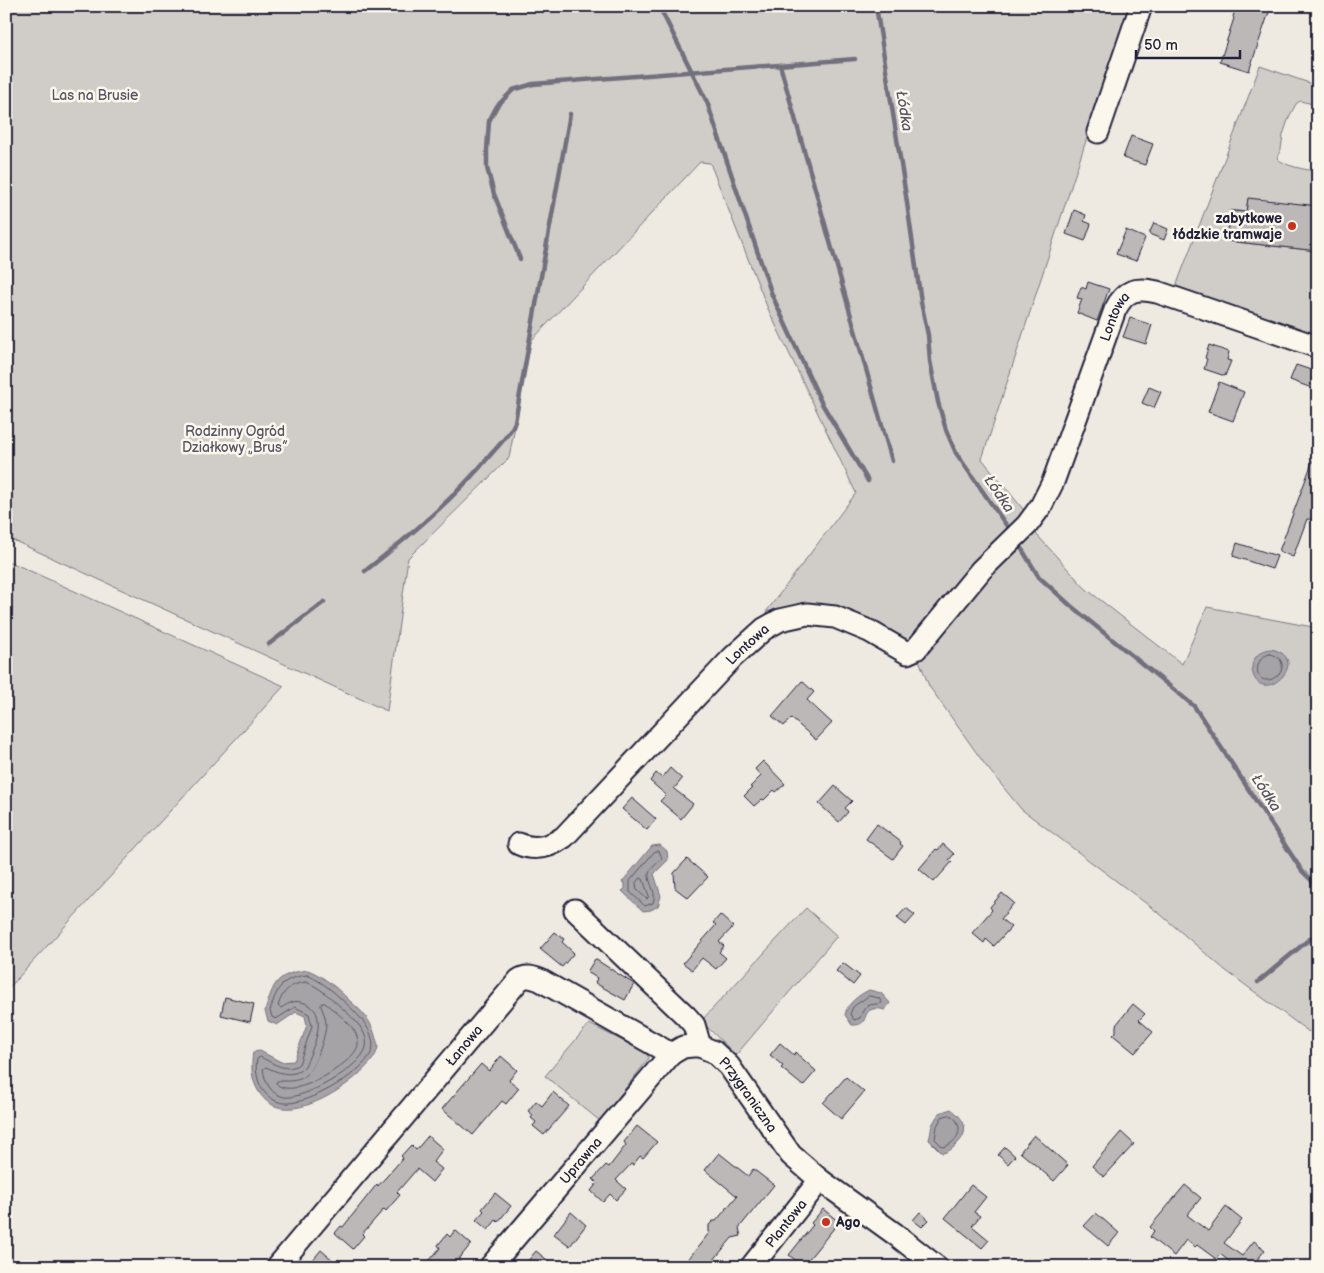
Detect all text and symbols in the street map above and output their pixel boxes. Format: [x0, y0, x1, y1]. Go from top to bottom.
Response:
scale bar [1136, 28, 1240, 60]
text: 50 m [1144, 36, 1178, 55]
park label: Las na Brusie [52, 87, 138, 104]
water label: Łódka [891, 89, 917, 133]
place label: zabytkowe łódzkie tramwaje [1172, 210, 1282, 243]
marker: zabytkowe łódzkie tramwaje [1286, 220, 1298, 232]
street label: Lontowa [1096, 288, 1133, 343]
park label: Rodzinny Ogród Działkowy „Brus” [182, 423, 288, 456]
water label: Łódka [980, 472, 1018, 516]
street label: Lontowa [722, 620, 773, 668]
water label: Łódka [1247, 771, 1285, 815]
street label: Łanowa [442, 1021, 486, 1069]
street label: Przygraniczna [716, 1053, 781, 1136]
street label: Uprawna [556, 1133, 605, 1187]
street label: Plantowa [762, 1196, 810, 1251]
place label: Ago [835, 1214, 860, 1231]
marker: Ago [820, 1216, 832, 1228]

